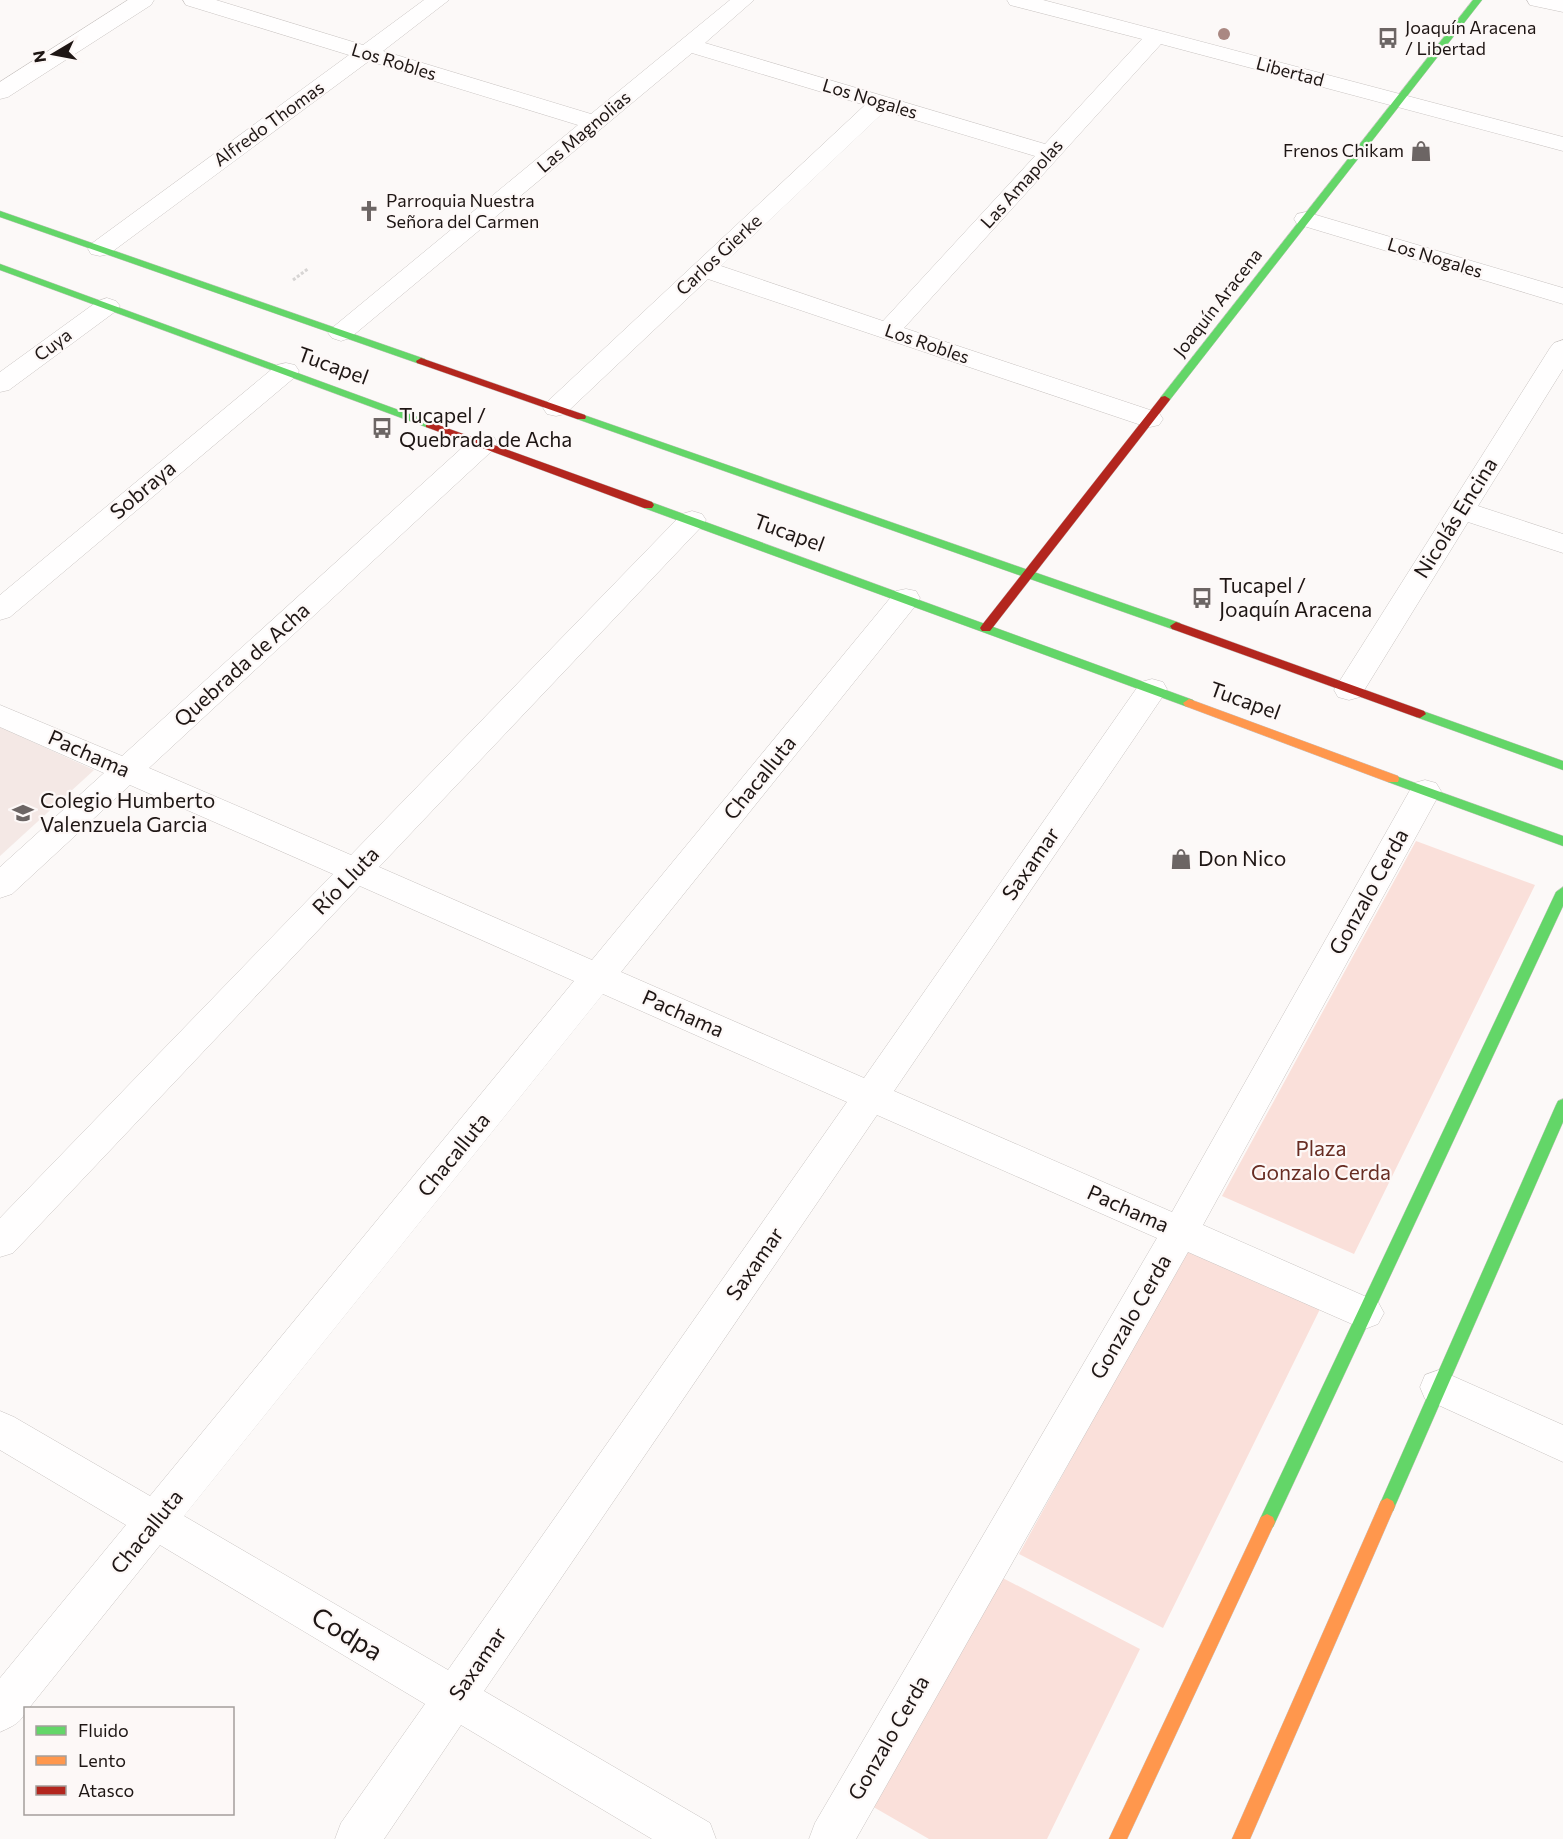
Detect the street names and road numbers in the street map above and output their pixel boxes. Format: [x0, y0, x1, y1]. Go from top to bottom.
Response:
street label: Los Robles [349, 38, 439, 84]
street label: Libertad [1254, 51, 1327, 91]
street label: Los Nogales [820, 73, 920, 123]
street label: Alfredo Thomas [209, 76, 328, 171]
street label: Las Magnolias [532, 86, 635, 177]
street label: Las Amapolas [975, 134, 1067, 232]
street label: Carlos Gierke [671, 209, 766, 300]
street label: Los Nogales [1385, 232, 1485, 282]
street label: Joaquín Aracena [1168, 244, 1266, 361]
street label: Los Robles [882, 318, 972, 368]
street label: Cuya [29, 323, 75, 365]
street label: Tucapel [295, 340, 372, 389]
street label: Nicolás Encina [1408, 452, 1502, 582]
street label: Sobraya [104, 454, 180, 523]
street label: Tucapel [751, 507, 828, 556]
street label: Quebrada de Acha [168, 597, 314, 731]
street label: Tucapel [1207, 675, 1284, 724]
street label: Pachama [45, 724, 134, 782]
street label: Chacalluta [717, 730, 800, 824]
street label: Saxamar [996, 822, 1064, 904]
street label: Gonzalo Cerda [1323, 824, 1413, 959]
street label: Río Lluta [307, 841, 383, 919]
street label: Pachama [639, 984, 728, 1042]
street label: Chacalluta [411, 1107, 494, 1201]
street label: Pachama [1084, 1179, 1173, 1237]
street label: Saxamar [720, 1222, 788, 1304]
street label: Gonzalo Cerda [1084, 1249, 1176, 1383]
street label: Chacalluta [104, 1484, 187, 1578]
street label: Codpa [307, 1600, 389, 1666]
street label: Saxamar [443, 1622, 511, 1704]
street label: Gonzalo Cerda [842, 1670, 934, 1804]

